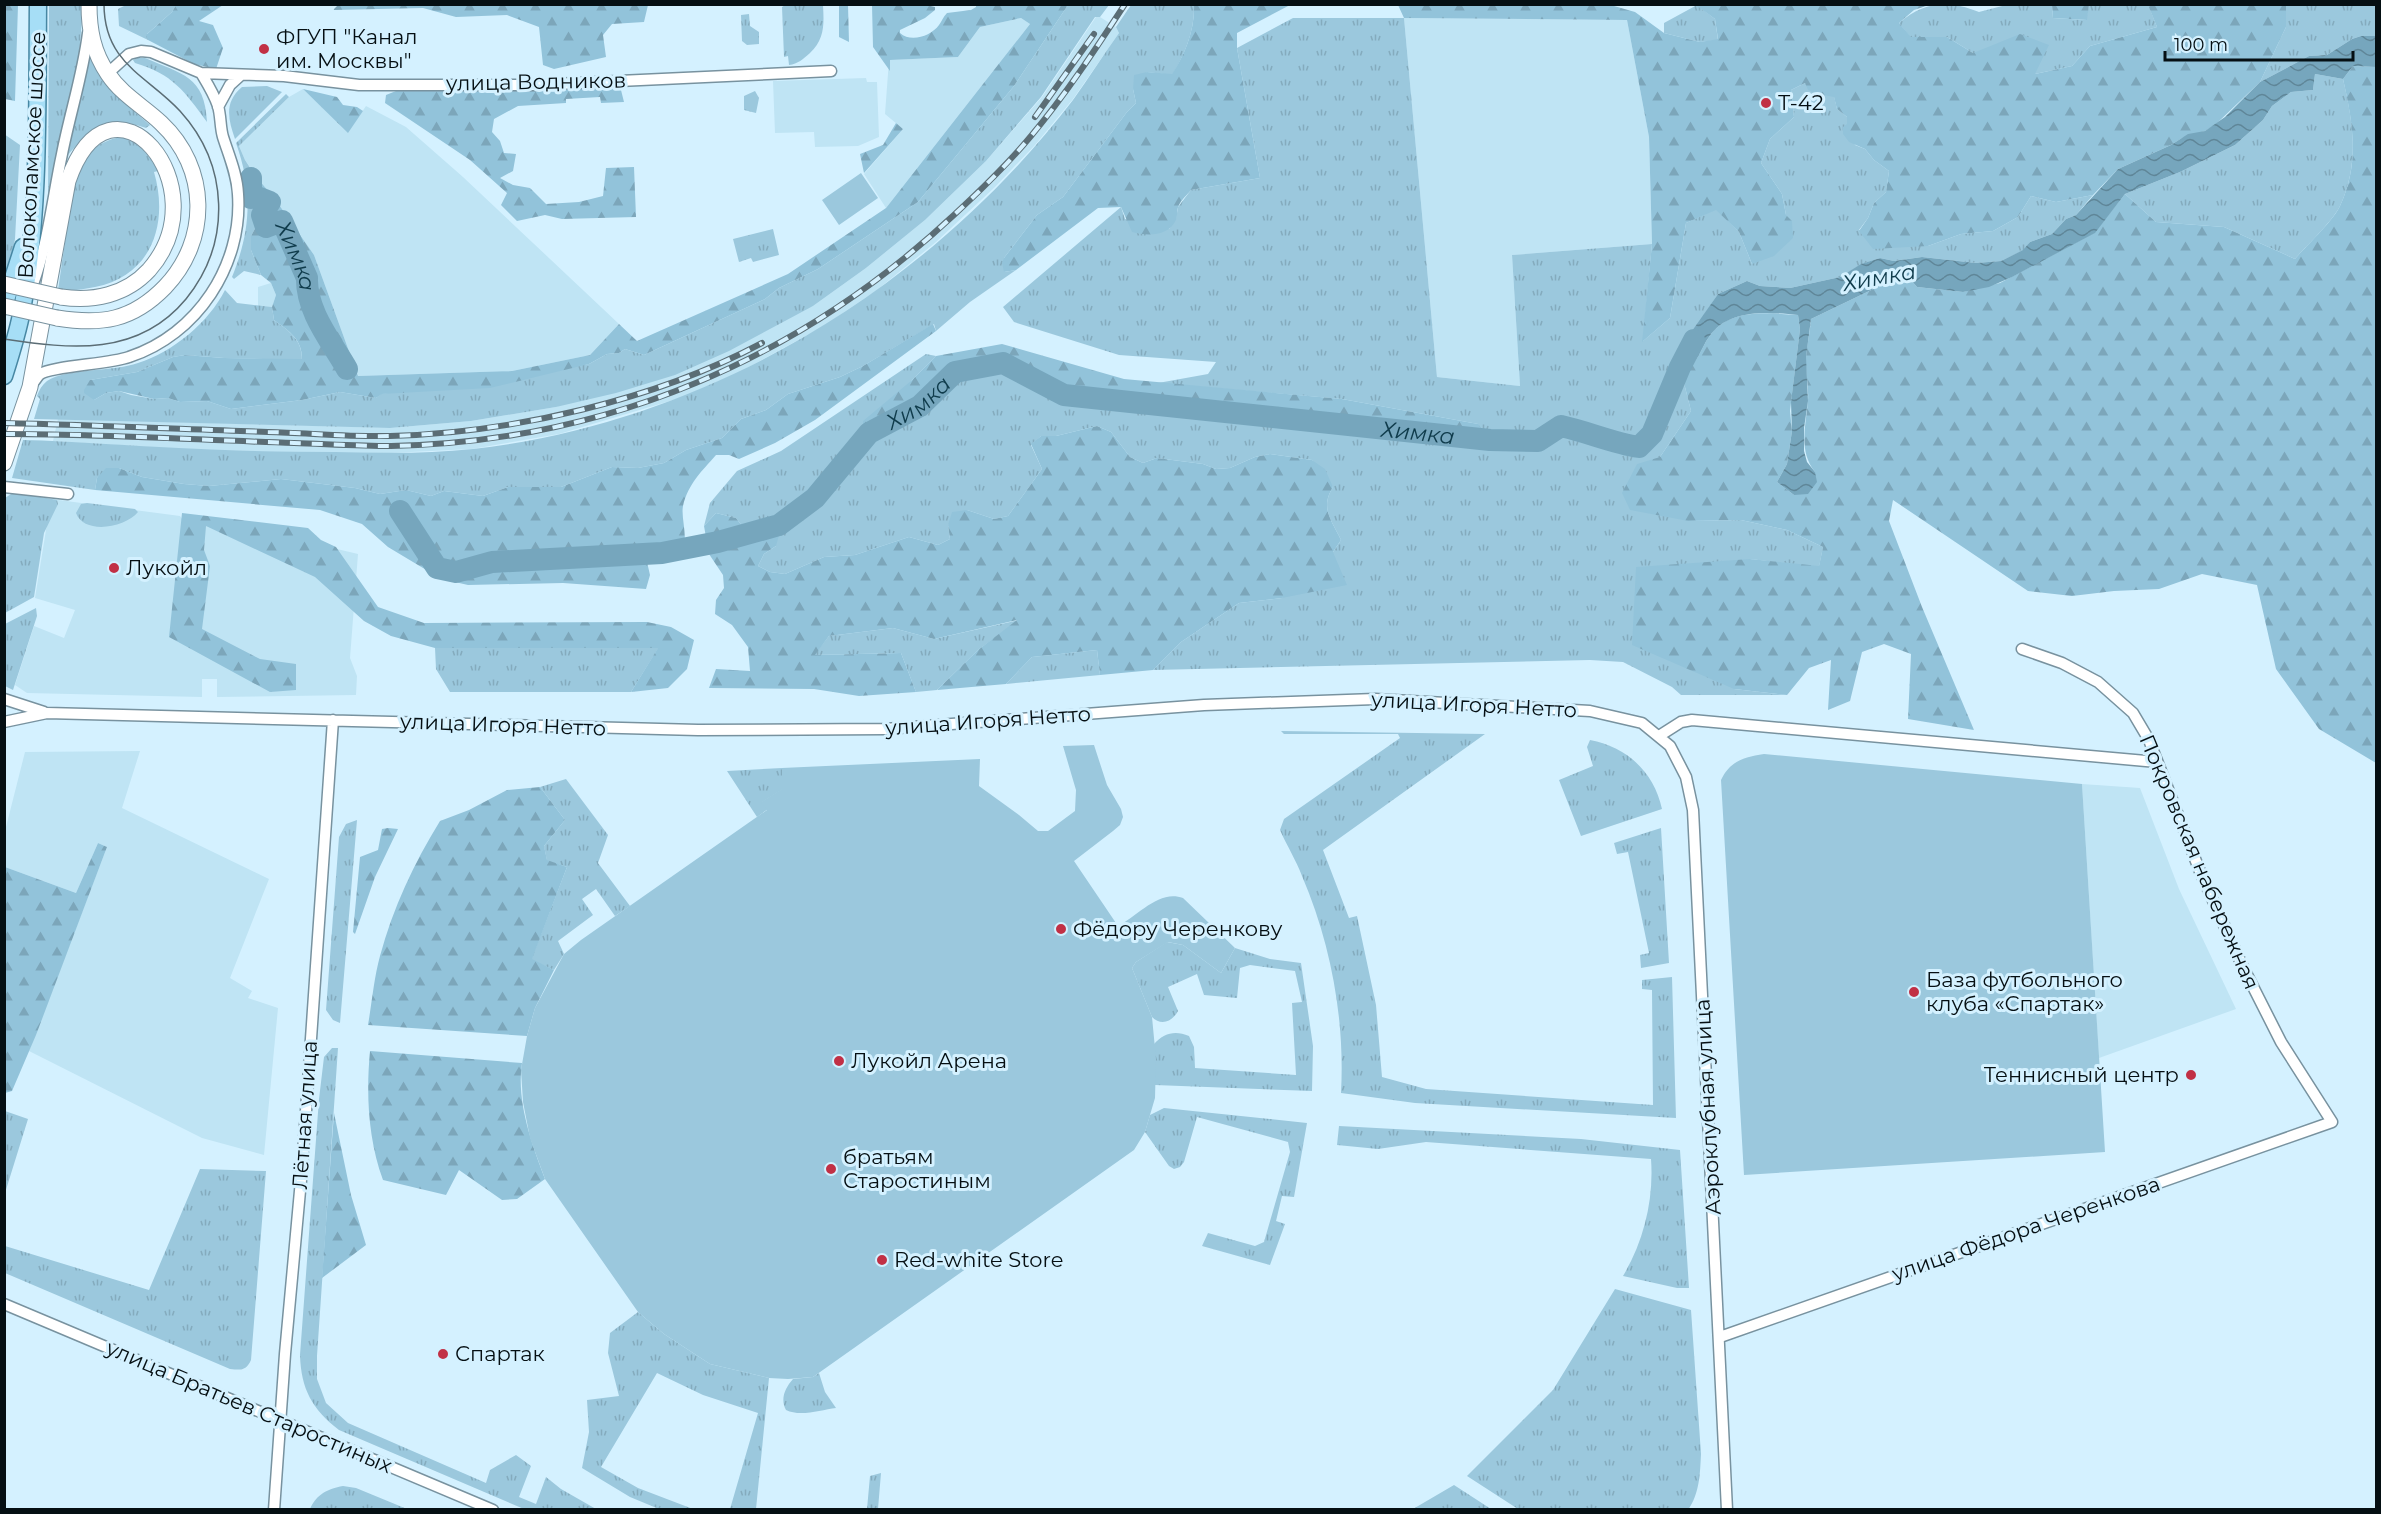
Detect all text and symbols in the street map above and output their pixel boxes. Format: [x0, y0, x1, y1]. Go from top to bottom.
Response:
place label: ФГУП "Канал им. Москвы" [276, 24, 418, 73]
scale bar [2165, 24, 2352, 62]
street label: Волоколамское шоссе [13, 31, 50, 279]
text: 100 m [2174, 34, 2228, 56]
marker: ФГУП "Канал им. Москвы" [257, 42, 271, 56]
street label: улица Водников [445, 67, 626, 96]
place label: Т-42 [1778, 90, 1824, 115]
marker: Т-42 [1759, 96, 1773, 110]
water label: Химка [269, 216, 320, 292]
water label: Химка [1839, 258, 1918, 297]
water label: Химка [881, 371, 957, 436]
water label: Химка [1379, 415, 1456, 450]
place label: Лукойл [126, 555, 207, 580]
marker: Лукойл [107, 561, 121, 575]
street label: улица Игоря Нетто [1369, 687, 1578, 722]
street label: улица Игоря Нетто [883, 701, 1092, 740]
street label: улица Игоря Нетто [399, 708, 606, 741]
street label: Покровская набережная [2134, 731, 2265, 993]
place label: Фёдору Черенкову [1073, 916, 1283, 941]
marker: Фёдору Черенкову [1054, 922, 1068, 936]
place label: База футбольного клуба «Спартак» [1926, 967, 2123, 1016]
marker: База футбольного клуба «Спартак» [1907, 985, 1921, 999]
street label: Аэроклубная улица [1689, 998, 1726, 1216]
street label: Лётная улица [287, 1040, 322, 1190]
place label: Лукойл Арена [851, 1048, 1007, 1073]
marker: Лукойл Арена [832, 1054, 846, 1068]
place label: Теннисный центр [1984, 1062, 2179, 1087]
marker: Теннисный центр [2184, 1068, 2198, 1082]
place label: братьям Старостиным [843, 1144, 991, 1193]
marker: братьям Старостиным [824, 1162, 838, 1176]
street label: улица Фёдора Черенкова [1888, 1171, 2163, 1287]
place label: Red-white Store [894, 1247, 1063, 1272]
marker: Red-white Store [875, 1253, 889, 1267]
street label: улица Братьев Старостиных [102, 1334, 396, 1478]
place label: Спартак [455, 1341, 545, 1366]
marker: Спартак [436, 1347, 450, 1361]

